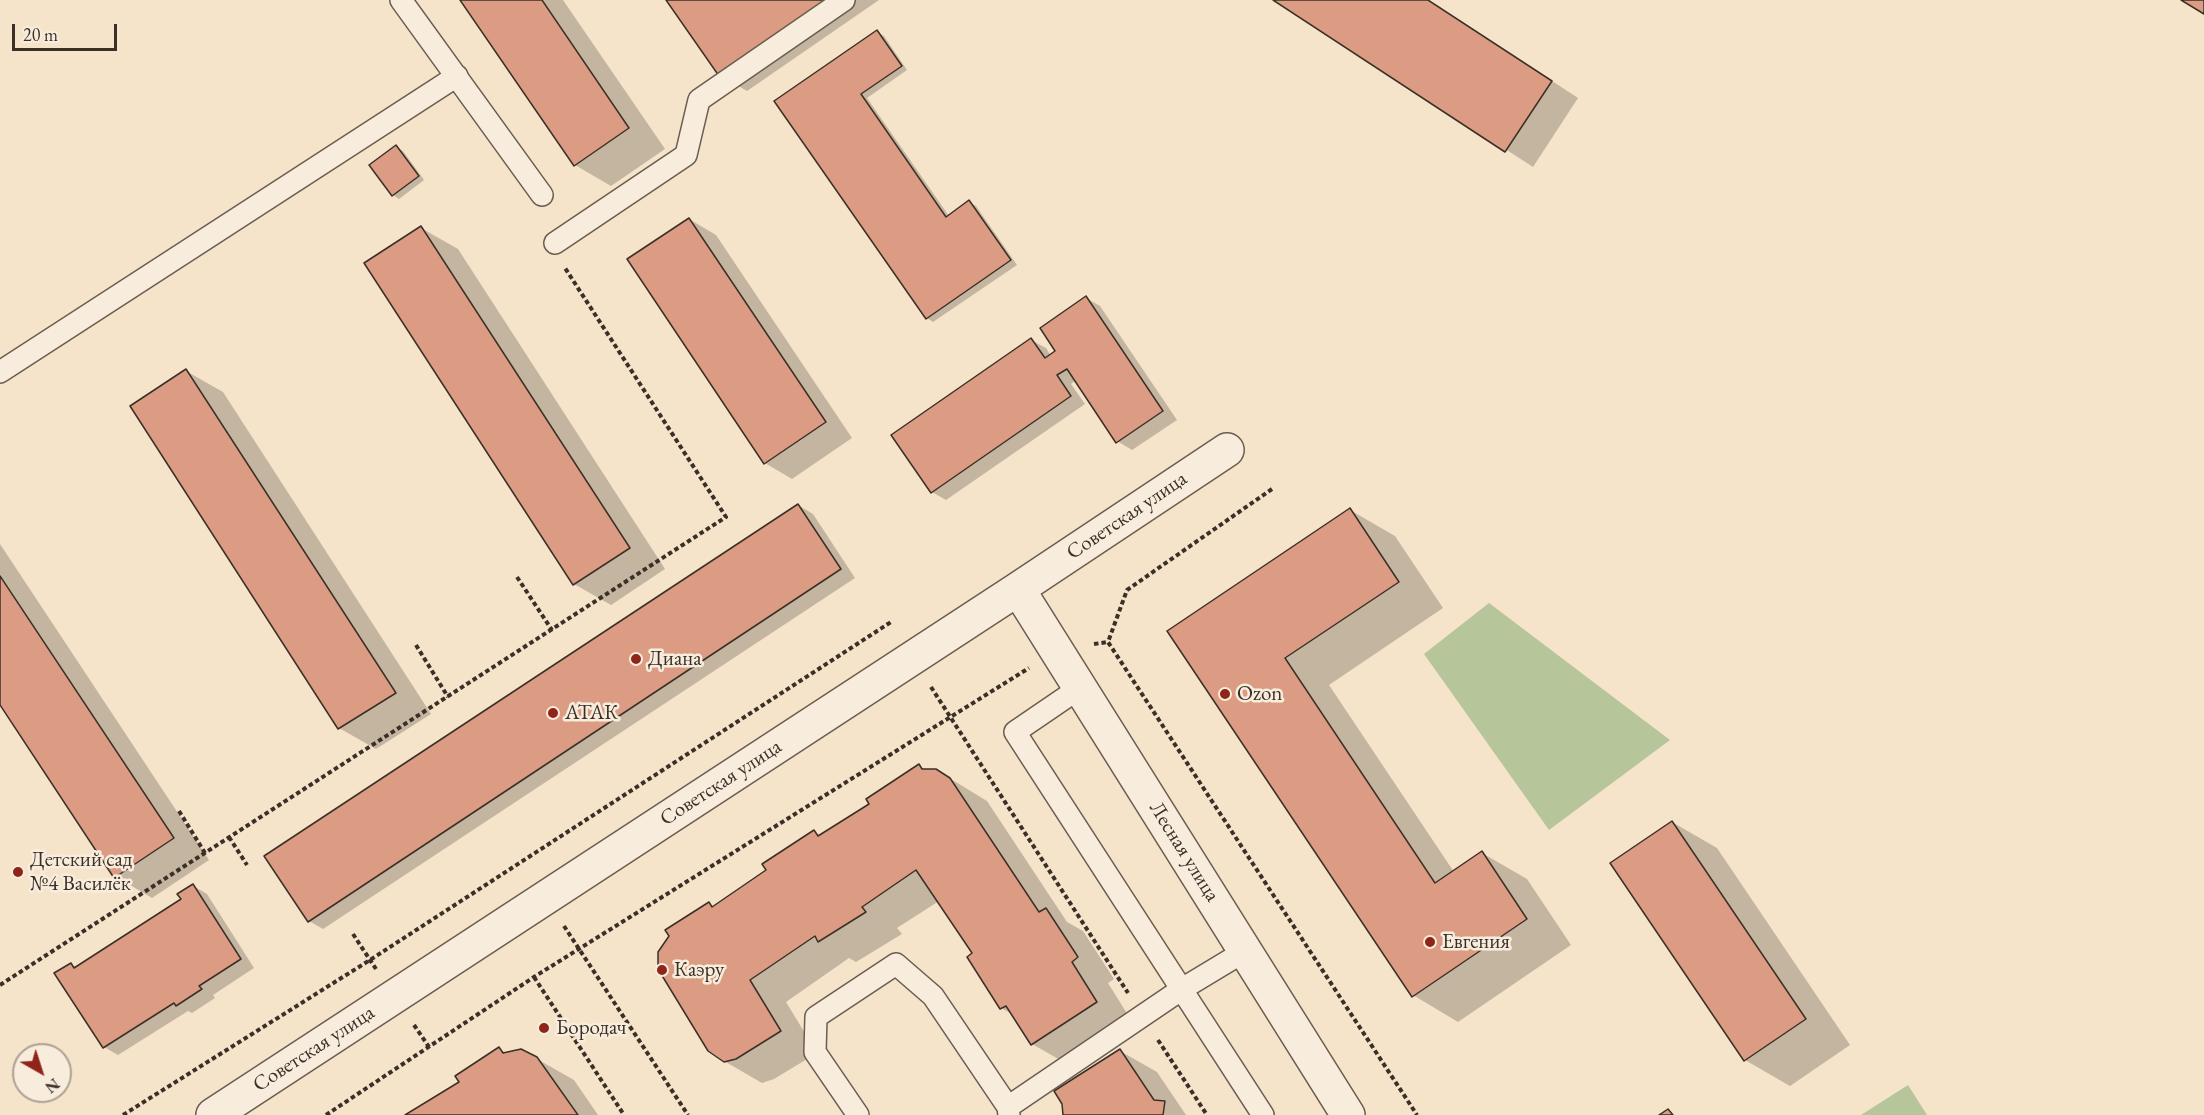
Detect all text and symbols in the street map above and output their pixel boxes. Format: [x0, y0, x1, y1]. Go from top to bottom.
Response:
scale bar [15, 12, 120, 50]
text: 20 m [23, 23, 58, 46]
street label: Советская улица [1062, 466, 1192, 566]
place label: Диана [648, 646, 702, 672]
marker: Диана [629, 652, 643, 666]
place label: Ozon [1237, 681, 1282, 707]
marker: Ozon [1218, 687, 1232, 701]
place label: АТАК [565, 700, 618, 726]
marker: АТАК [546, 706, 560, 720]
street label: Советская улица [655, 734, 787, 832]
street label: Лесная улица [1143, 797, 1225, 907]
place label: Детский сад №4 Василёк [30, 847, 132, 897]
marker: Детский сад №4 Василёк [11, 865, 25, 879]
place label: Евгения [1442, 929, 1510, 955]
marker: Евгения [1423, 935, 1437, 949]
place label: Каэру [674, 957, 724, 983]
marker: Каэру [655, 963, 669, 977]
street label: Советская улица [248, 1000, 380, 1098]
place label: Бородач [556, 1015, 626, 1041]
marker: Бородач [537, 1021, 551, 1035]
north arrow [12, 1043, 72, 1103]
text: N [41, 1074, 64, 1098]

